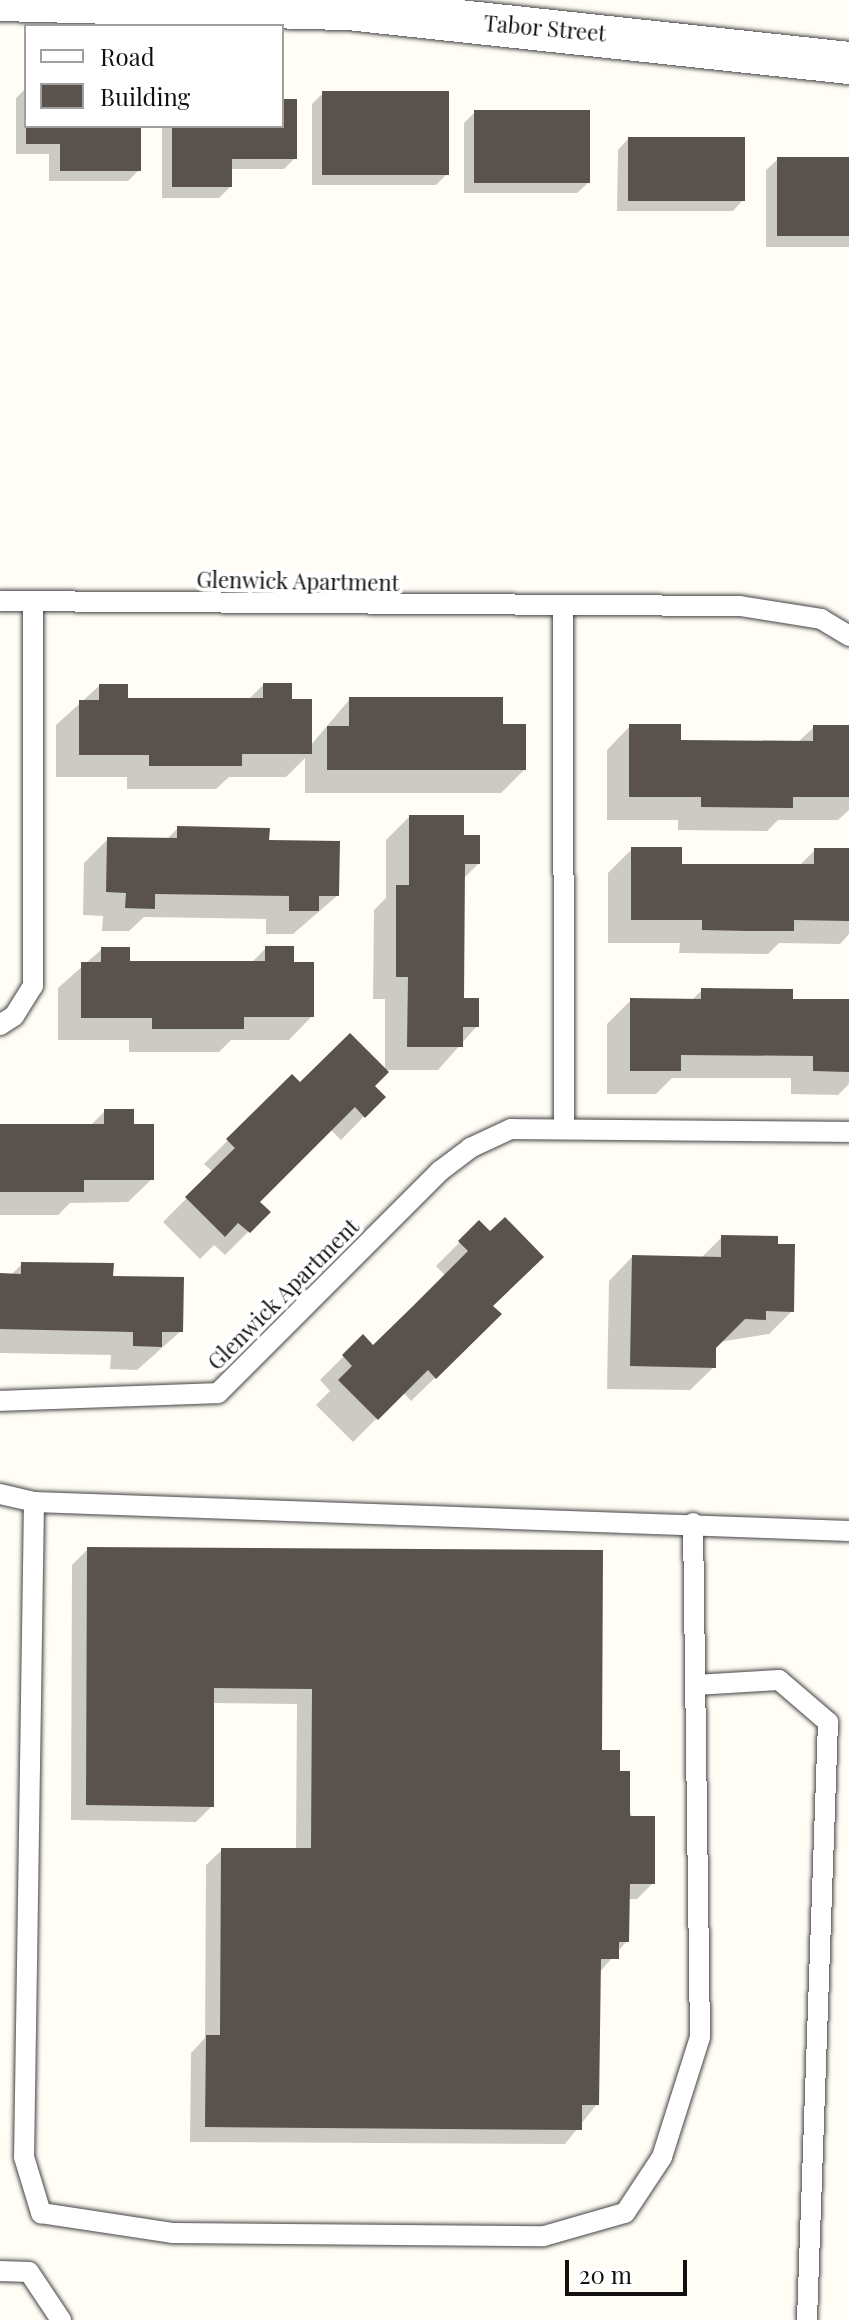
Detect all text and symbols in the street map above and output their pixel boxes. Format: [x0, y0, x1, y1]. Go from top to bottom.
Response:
street label: Tabor Street [483, 9, 607, 47]
legend [24, 24, 284, 128]
text: Road [100, 40, 155, 72]
text: Building [100, 80, 190, 112]
street label: Glenwick Apartment [196, 566, 400, 596]
street label: Glenwick Apartment [202, 1213, 364, 1375]
scale bar [569, 2244, 691, 2294]
text: 20 m [579, 2258, 632, 2290]

